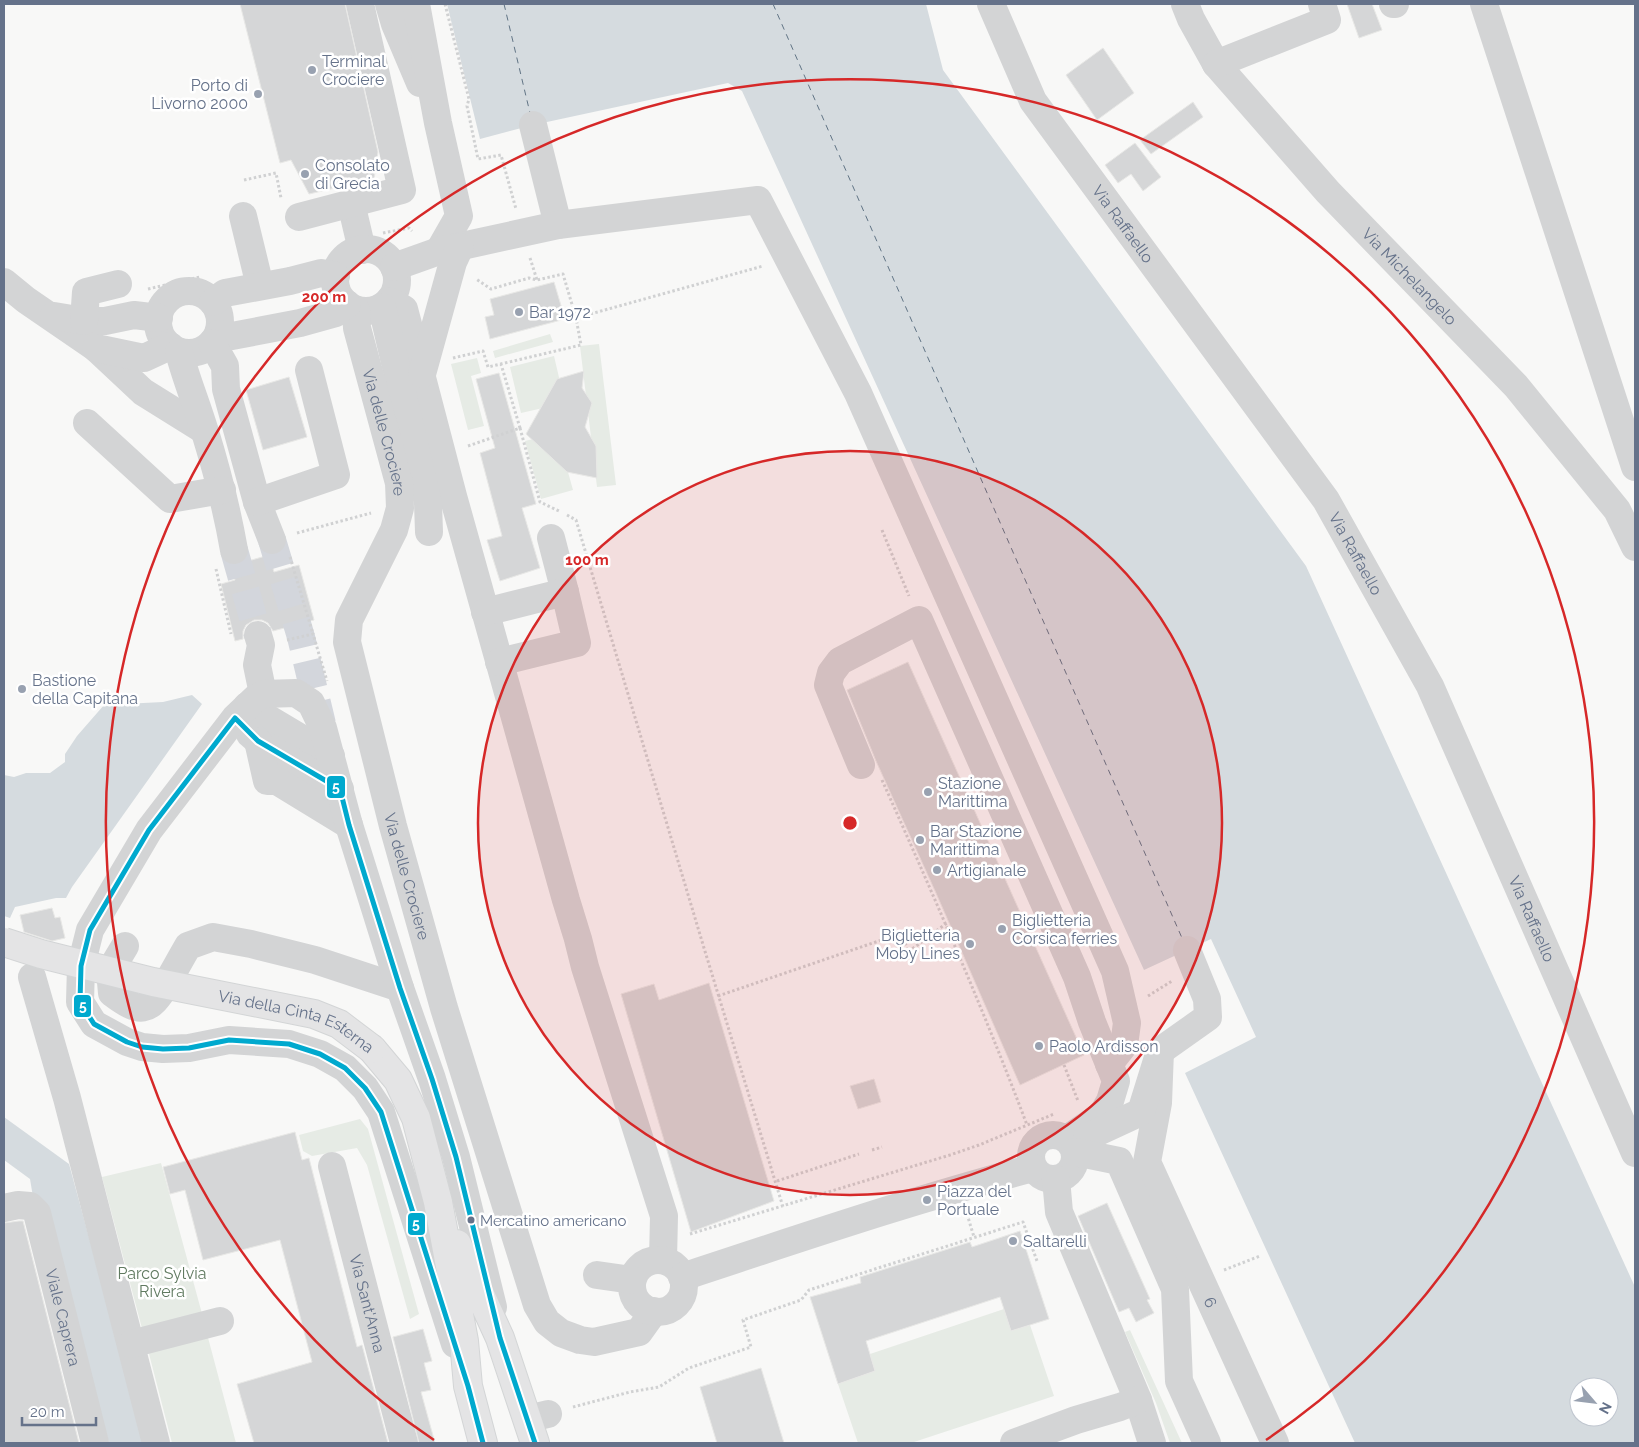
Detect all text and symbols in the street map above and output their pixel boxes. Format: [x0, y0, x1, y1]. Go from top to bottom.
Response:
place label: Terminal Crociere [322, 52, 386, 89]
marker: Terminal Crociere [306, 64, 318, 76]
place label: Porto di Livorno 2000 [151, 76, 248, 113]
marker: Porto di Livorno 2000 [252, 88, 264, 100]
place label: Consolato di Grecia [315, 156, 390, 193]
marker: Consolato di Grecia [299, 168, 311, 180]
street label: Via Raffaello [1088, 181, 1158, 267]
street label: Via Michelangelo [1358, 224, 1461, 329]
text: 200 m [302, 288, 346, 306]
place label: Bar 1972 [529, 303, 591, 322]
marker: Bar 1972 [513, 306, 525, 318]
street label: Via delle Crociere [358, 367, 409, 496]
street label: Via Raffaello [1325, 509, 1386, 598]
text: 100 m [565, 551, 609, 569]
place label: Bastione della Capitana [32, 671, 138, 708]
marker: Bastione della Capitana [16, 683, 28, 695]
place label: Stazione Marittima [938, 774, 1007, 811]
line badge: 5 [326, 775, 346, 799]
text: 5 [332, 779, 340, 795]
marker: Stazione Marittima [922, 786, 934, 798]
street label: Via delle Crociere [380, 811, 433, 942]
centre of rings [841, 814, 859, 832]
place label: Bar Stazione Marittima [930, 822, 1022, 859]
marker: Bar Stazione Marittima [914, 834, 926, 846]
place label: Artigianale [947, 861, 1026, 880]
marker: Artigianale [931, 864, 943, 876]
street label: Via Raffaello [1505, 873, 1559, 965]
place label: Biglietteria Corsica ferries [1012, 911, 1117, 948]
marker: Biglietteria Corsica ferries [996, 923, 1008, 935]
place label: Biglietteria Moby Lines [875, 926, 960, 963]
marker: Biglietteria Moby Lines [964, 938, 976, 950]
street label: Via della Cinta Esterna [217, 986, 378, 1057]
line badge: 5 [73, 994, 92, 1018]
text: 5 [79, 998, 87, 1014]
place label: Paolo Ardisson [1049, 1037, 1159, 1056]
marker: Paolo Ardisson [1033, 1040, 1045, 1052]
place label: Piazza del Portuale [937, 1182, 1012, 1219]
marker: Piazza del Portuale [921, 1194, 933, 1206]
line badge: 5 [407, 1212, 426, 1236]
place label: Mercatino americano [480, 1212, 626, 1230]
marker: Mercatino americano [466, 1215, 476, 1225]
text: 5 [412, 1216, 420, 1232]
place label: Saltarelli [1023, 1232, 1087, 1251]
marker: Saltarelli [1007, 1235, 1019, 1247]
street label: Via Sant'Anna [345, 1252, 389, 1355]
park label: Parco Sylvia Rivera [117, 1264, 207, 1301]
street label: Viale Caprera [41, 1267, 84, 1368]
street label: 6 [1200, 1294, 1221, 1311]
north arrow [1569, 1377, 1619, 1427]
scale bar [22, 1394, 96, 1426]
text: N [1596, 1400, 1615, 1417]
text: 20 m [30, 1403, 65, 1421]

